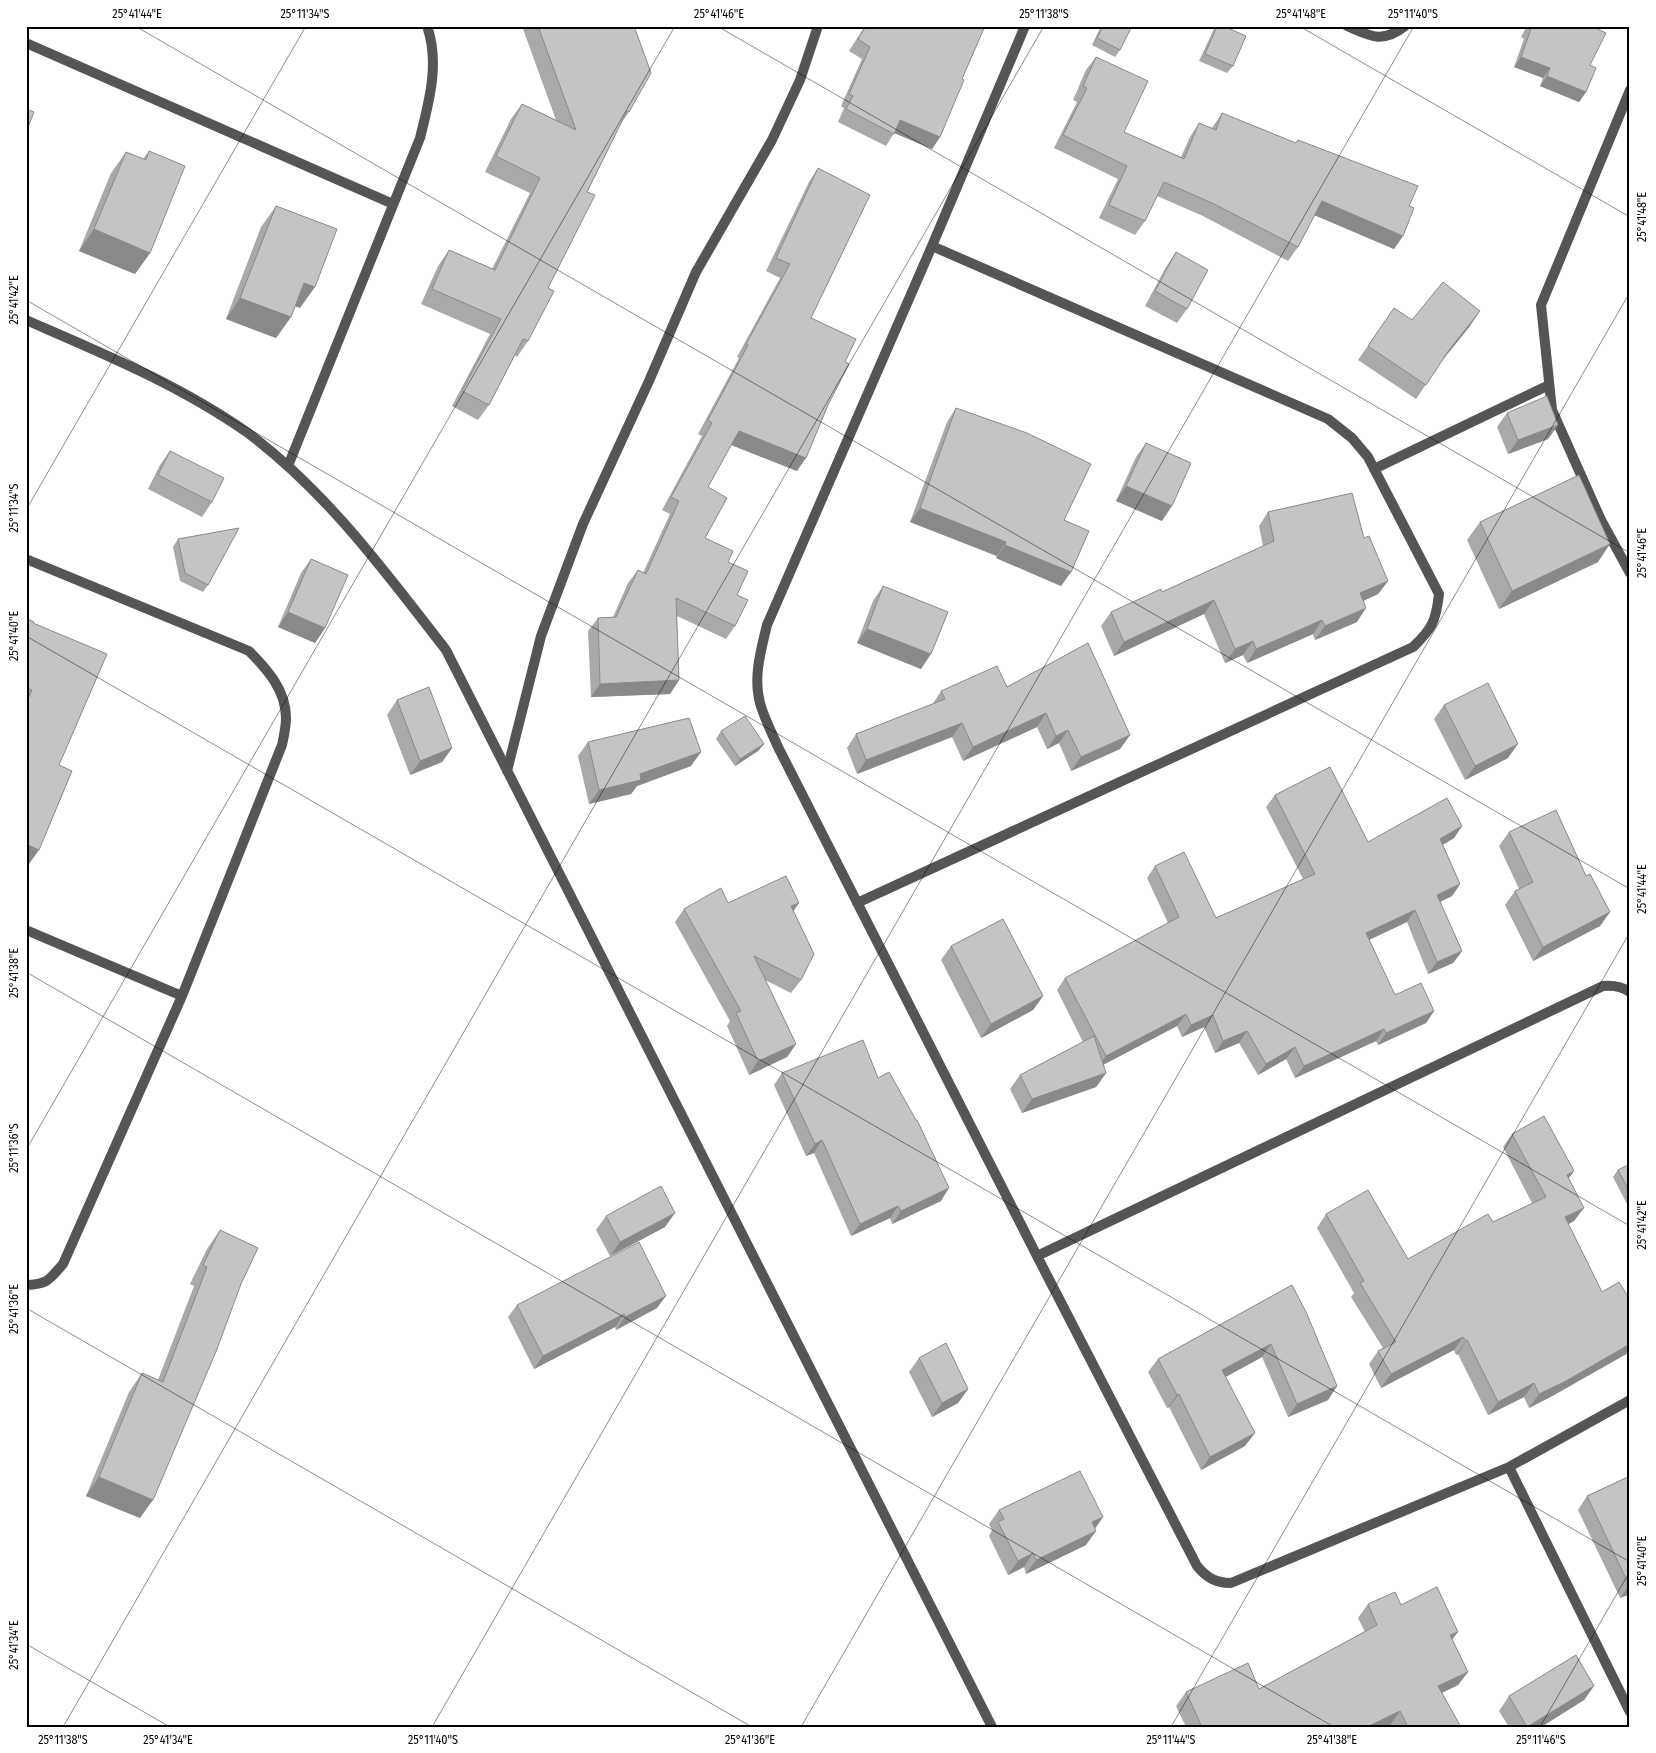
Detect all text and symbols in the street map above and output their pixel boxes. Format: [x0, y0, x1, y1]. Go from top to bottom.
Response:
text: 25°41'44"E [112, 7, 162, 21]
text: 25°11'34"S [281, 7, 330, 21]
text: 25°41'46"E [694, 7, 744, 21]
text: 25°11'38"S [1019, 7, 1069, 21]
text: 25°41'48"E [1276, 7, 1326, 21]
text: 25°11'40"S [1388, 7, 1438, 21]
text: 25°41'48"E [1635, 192, 1649, 242]
text: 25°41'42"E [7, 275, 21, 325]
text: 25°11'34"S [7, 483, 21, 532]
text: 25°41'46"E [1635, 528, 1649, 578]
text: 25°41'40"E [7, 611, 21, 661]
text: 25°41'44"E [1635, 864, 1649, 914]
text: 25°41'38"E [7, 948, 21, 998]
text: 25°11'36"S [7, 1123, 21, 1173]
text: 25°41'42"E [1635, 1200, 1649, 1250]
text: 25°41'36"E [7, 1284, 21, 1334]
text: 25°41'40"E [1635, 1536, 1649, 1586]
text: 25°41'34"E [7, 1620, 21, 1670]
text: 25°11'38"S [38, 1733, 88, 1747]
text: 25°41'34"E [143, 1733, 193, 1747]
text: 25°11'40"S [408, 1733, 458, 1747]
text: 25°41'36"E [725, 1733, 775, 1747]
text: 25°11'44"S [1147, 1733, 1196, 1747]
text: 25°41'38"E [1307, 1733, 1357, 1747]
text: 25°11'46"S [1516, 1733, 1566, 1747]

